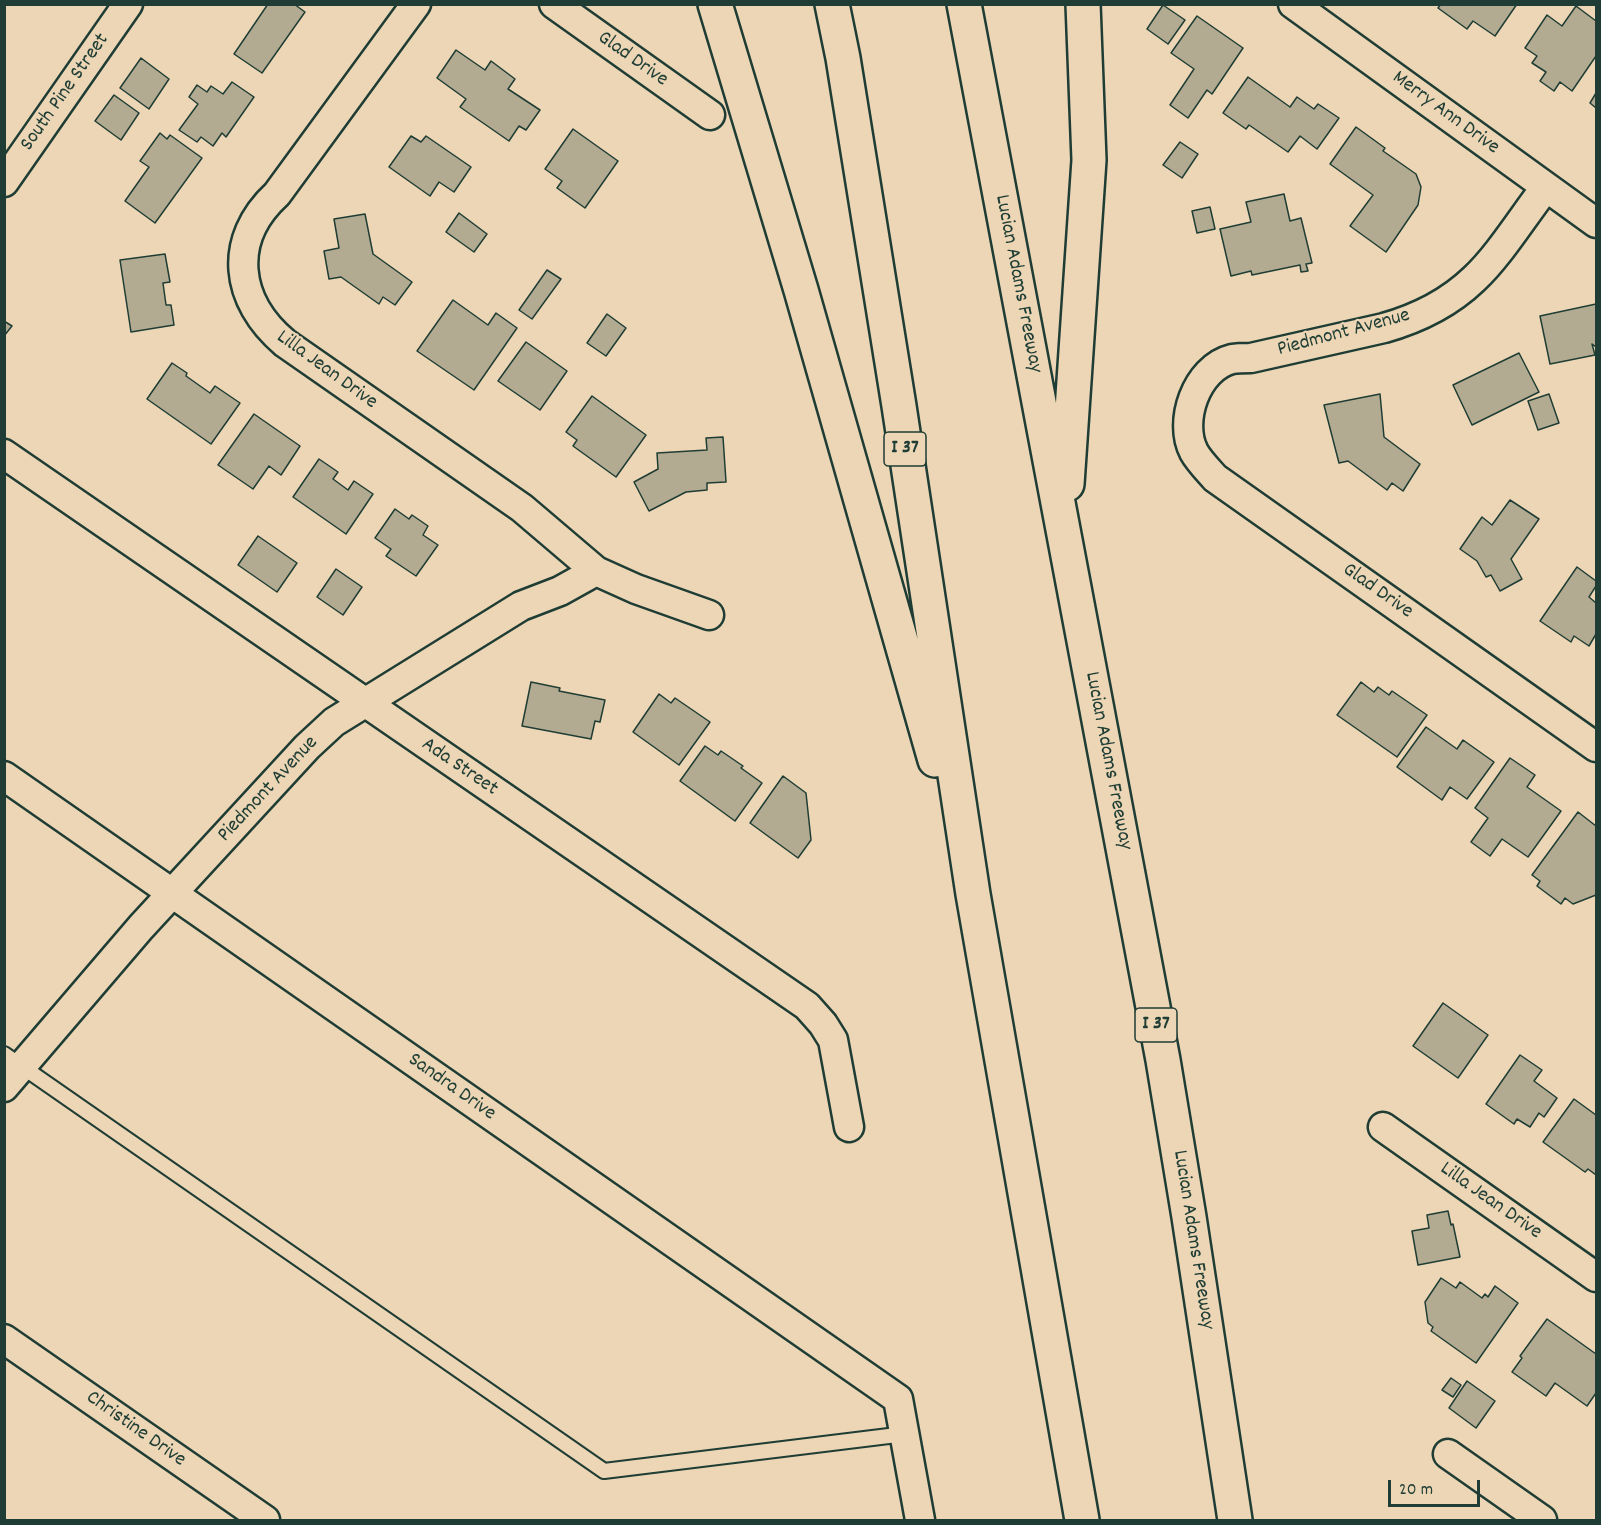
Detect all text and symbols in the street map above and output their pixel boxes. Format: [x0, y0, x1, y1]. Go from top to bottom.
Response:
street label: Glad Drive [592, 27, 672, 93]
street label: South Pine Street [16, 29, 116, 157]
street label: Merry Ann Drive [1386, 67, 1504, 161]
street label: Lucian Adams Freeway [987, 193, 1047, 375]
street label: Piedmont Avenue [1275, 304, 1413, 364]
street label: Lilla Jean Drive [271, 326, 381, 416]
road number: I 37 [884, 432, 926, 466]
street label: Glad Drive [1337, 559, 1417, 625]
street label: Lucian Adams Freeway [1077, 670, 1137, 852]
street label: Piedmont Avenue [213, 732, 325, 848]
street label: Ada Street [416, 733, 502, 803]
road number: I 37 [1135, 1008, 1177, 1042]
street label: Sandra Drive [402, 1049, 500, 1127]
street label: Lucian Adams Freeway [1165, 1149, 1219, 1331]
street label: Lilla Jean Drive [1434, 1158, 1546, 1246]
street label: Christine Drive [80, 1386, 190, 1474]
scale bar [1391, 1468, 1482, 1506]
text: 20 m [1399, 1478, 1433, 1503]

